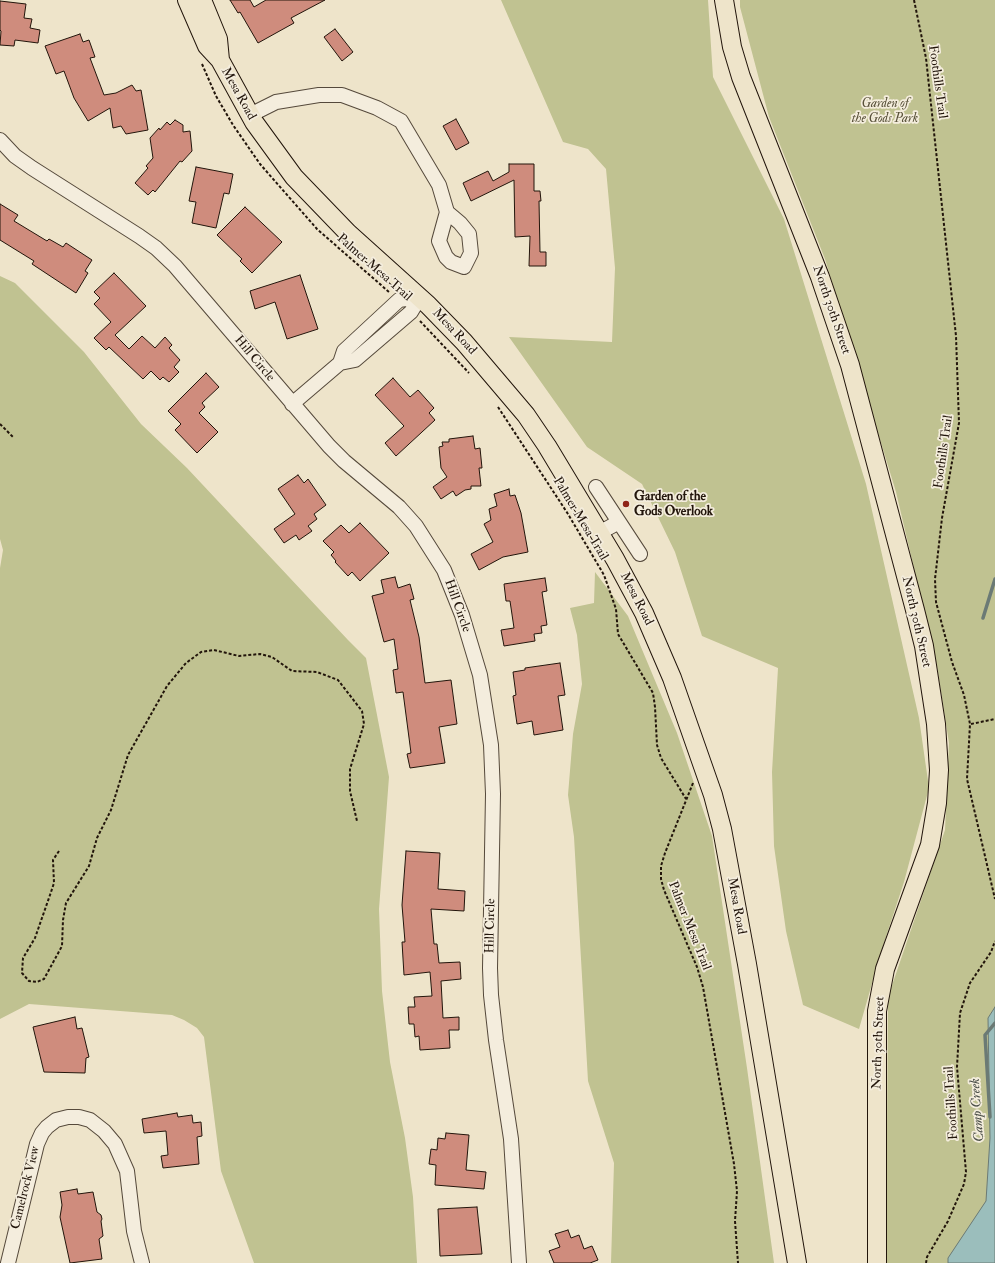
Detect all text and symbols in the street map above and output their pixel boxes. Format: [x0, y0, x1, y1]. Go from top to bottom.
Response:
street label: Foothills Trail [924, 44, 950, 120]
street label: Mesa Road [217, 65, 259, 123]
park label: Garden of the Gods Park [852, 96, 918, 127]
street label: Palmer Mesa Trail [333, 231, 415, 305]
street label: North 30th Street [808, 264, 854, 356]
street label: Mesa Road [429, 306, 479, 358]
street label: Hill Circle [230, 333, 278, 385]
street label: Foothills Trail [931, 414, 957, 490]
street label: Palmer Mesa Trail [549, 474, 611, 564]
place label: Garden of the Gods Overlook [634, 489, 713, 520]
marker: Garden of the Gods Overlook [621, 499, 631, 509]
street label: Mesa Road [616, 570, 656, 628]
street label: North 30th Street [898, 575, 934, 669]
street label: Hill Circle [440, 577, 474, 635]
street label: Mesa Road [723, 876, 749, 936]
street label: Palmer Mesa Trail [664, 879, 714, 973]
street label: Hill Circle [483, 898, 499, 954]
street label: North 30th Street [870, 996, 888, 1090]
street label: Foothills Trail [942, 1066, 962, 1140]
water label: Camp Creek [967, 1078, 989, 1142]
street label: Camelrock View [8, 1145, 44, 1231]

